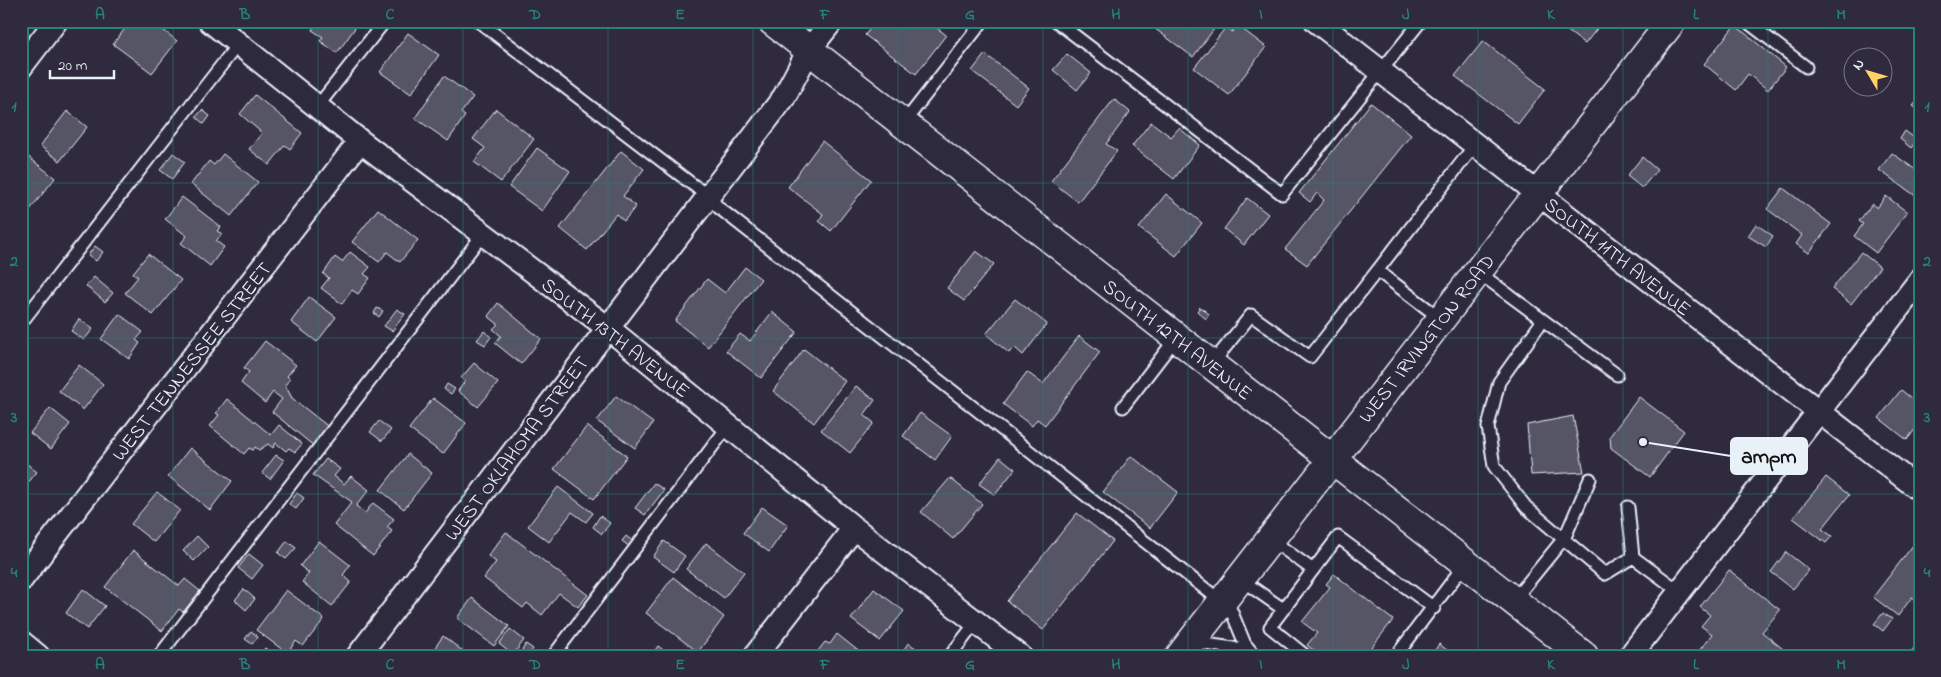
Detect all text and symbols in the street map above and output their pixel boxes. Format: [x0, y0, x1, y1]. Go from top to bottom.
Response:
text: A [95, 3, 105, 27]
text: B [239, 3, 251, 27]
text: C [386, 3, 395, 27]
text: D [528, 3, 541, 27]
text: E [675, 3, 685, 27]
text: F [819, 3, 831, 27]
text: G [965, 3, 975, 27]
text: H [1111, 3, 1121, 27]
text: I [1259, 3, 1263, 27]
text: J [1402, 3, 1410, 27]
text: K [1547, 3, 1556, 27]
text: L [1693, 3, 1700, 27]
text: M [1836, 3, 1846, 27]
scale bar [50, 48, 114, 80]
north arrow [1844, 48, 1894, 98]
text: 20 m [58, 55, 88, 77]
text: N [1848, 55, 1870, 75]
text: 1 [11, 95, 17, 119]
text: 1 [1924, 95, 1930, 119]
street label: SOUTH 11TH AVENUE [1537, 191, 1696, 325]
street label: WEST IRVINGTON ROAD [1353, 249, 1503, 430]
text: 2 [9, 250, 18, 274]
text: 2 [1922, 250, 1931, 274]
street label: WEST TENNESSEE STREET [106, 257, 280, 468]
street label: SOUTH 13TH AVENUE [534, 272, 695, 406]
street label: SOUTH 12TH AVENUE [1095, 273, 1258, 409]
street label: WEST OKLAHOMA STREET [439, 351, 597, 548]
text: 3 [10, 406, 18, 430]
text: 3 [1923, 406, 1931, 430]
callout: ampm [1731, 438, 1807, 474]
text: ampm [1741, 443, 1797, 473]
text: 4 [10, 561, 18, 585]
text: 4 [1923, 561, 1931, 585]
text: A [95, 653, 105, 677]
text: B [239, 653, 251, 677]
text: C [386, 653, 395, 677]
text: D [528, 653, 541, 677]
text: E [675, 653, 685, 677]
text: F [819, 653, 831, 677]
text: G [965, 653, 975, 677]
text: H [1111, 653, 1121, 677]
text: I [1259, 653, 1263, 677]
text: J [1402, 653, 1410, 677]
text: K [1547, 653, 1556, 677]
text: L [1693, 653, 1700, 677]
text: M [1836, 653, 1846, 677]

